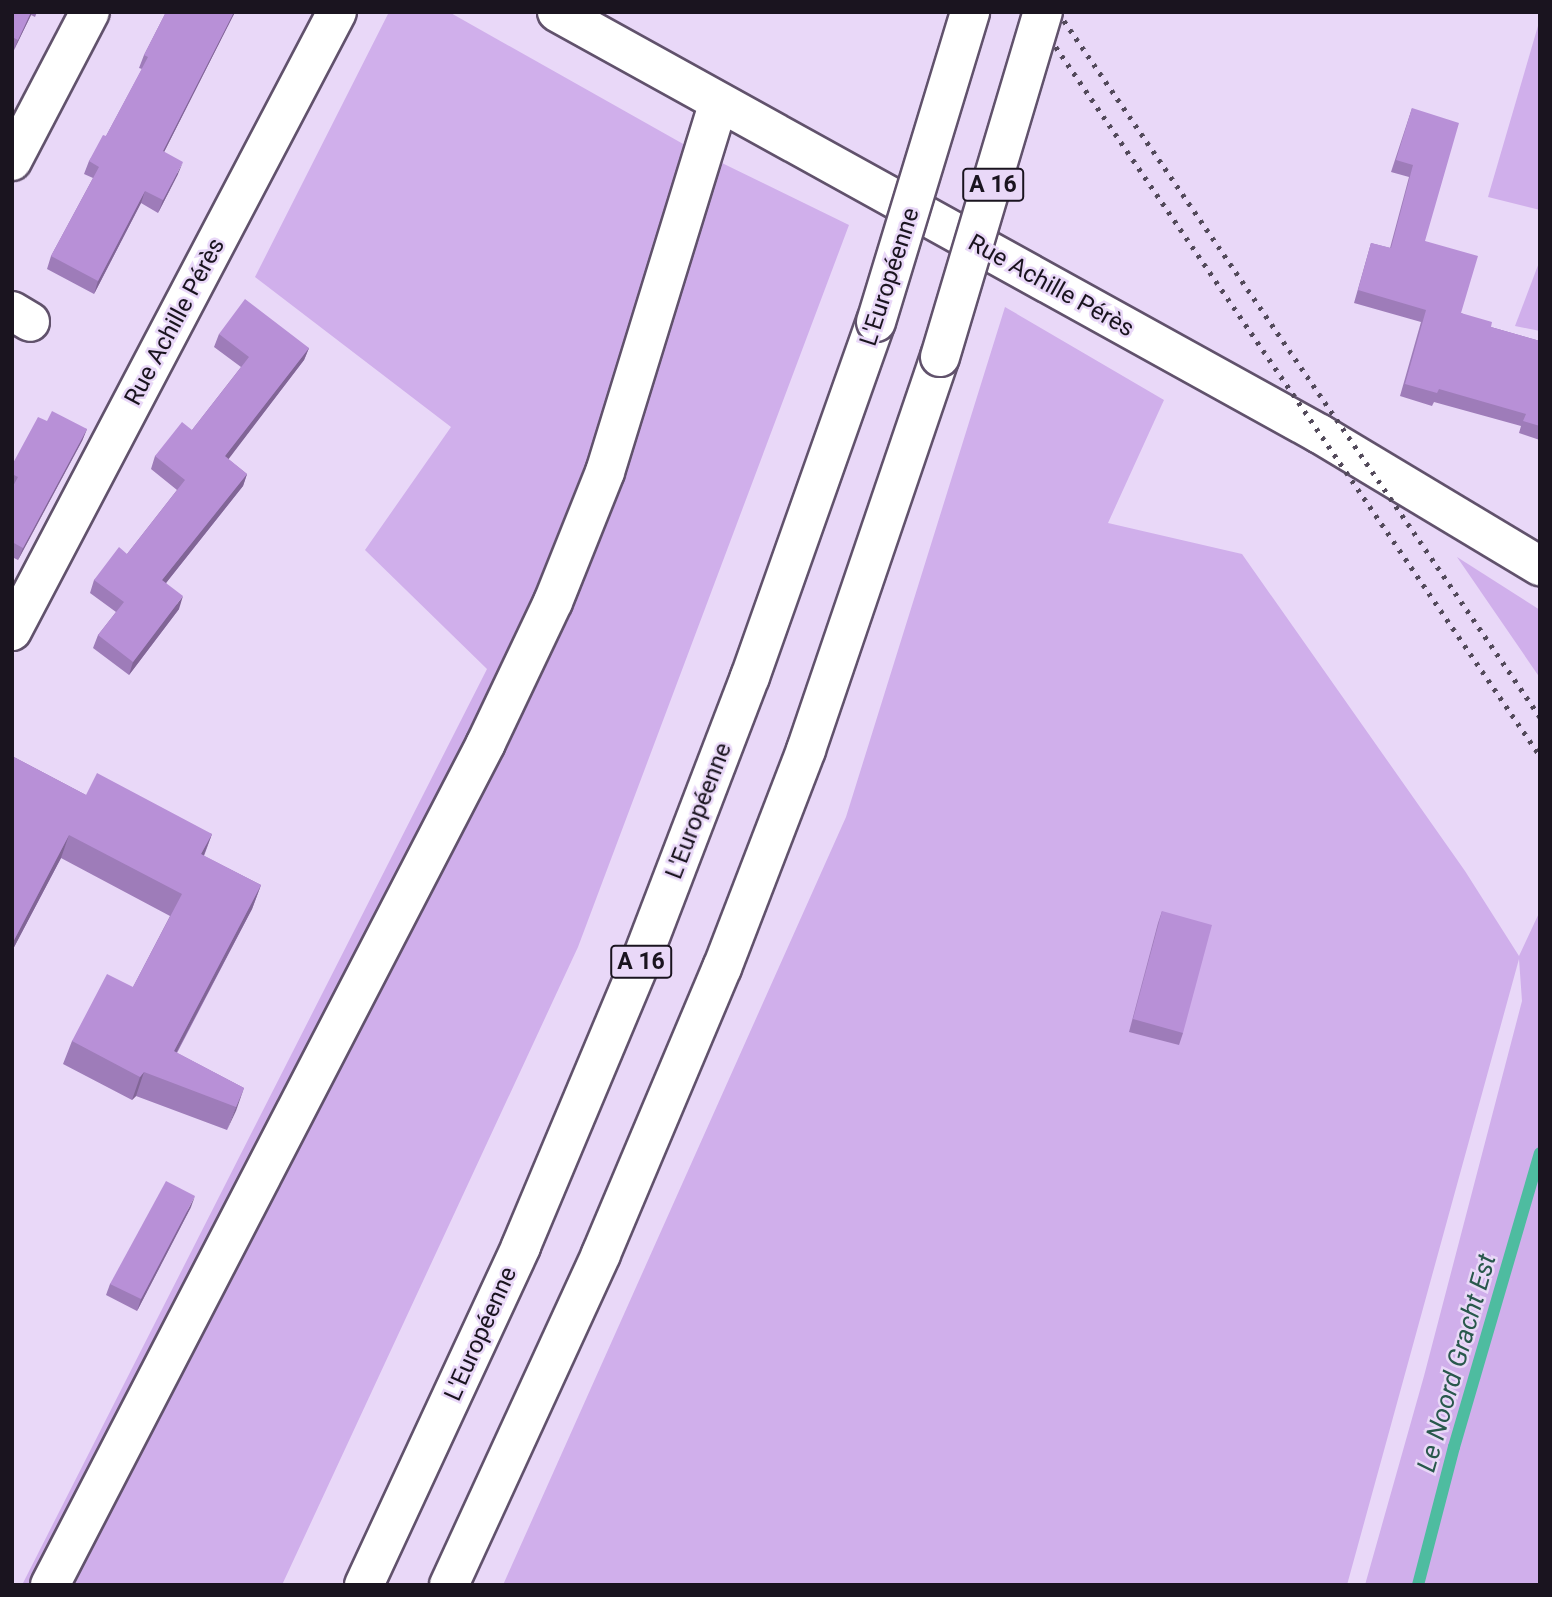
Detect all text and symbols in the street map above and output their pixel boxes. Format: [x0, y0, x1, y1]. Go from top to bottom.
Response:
road number: A 16 [962, 166, 1024, 204]
street label: L'Européenne [854, 204, 926, 350]
street label: Rue Achille Pérès [963, 229, 1139, 343]
street label: Rue Achille Pérès [119, 234, 231, 410]
street label: L'Européenne [660, 739, 738, 883]
road number: A 16 [610, 942, 672, 981]
water label: Le Noord Gracht Est [1411, 1250, 1503, 1476]
street label: L'Européenne [439, 1263, 523, 1405]

